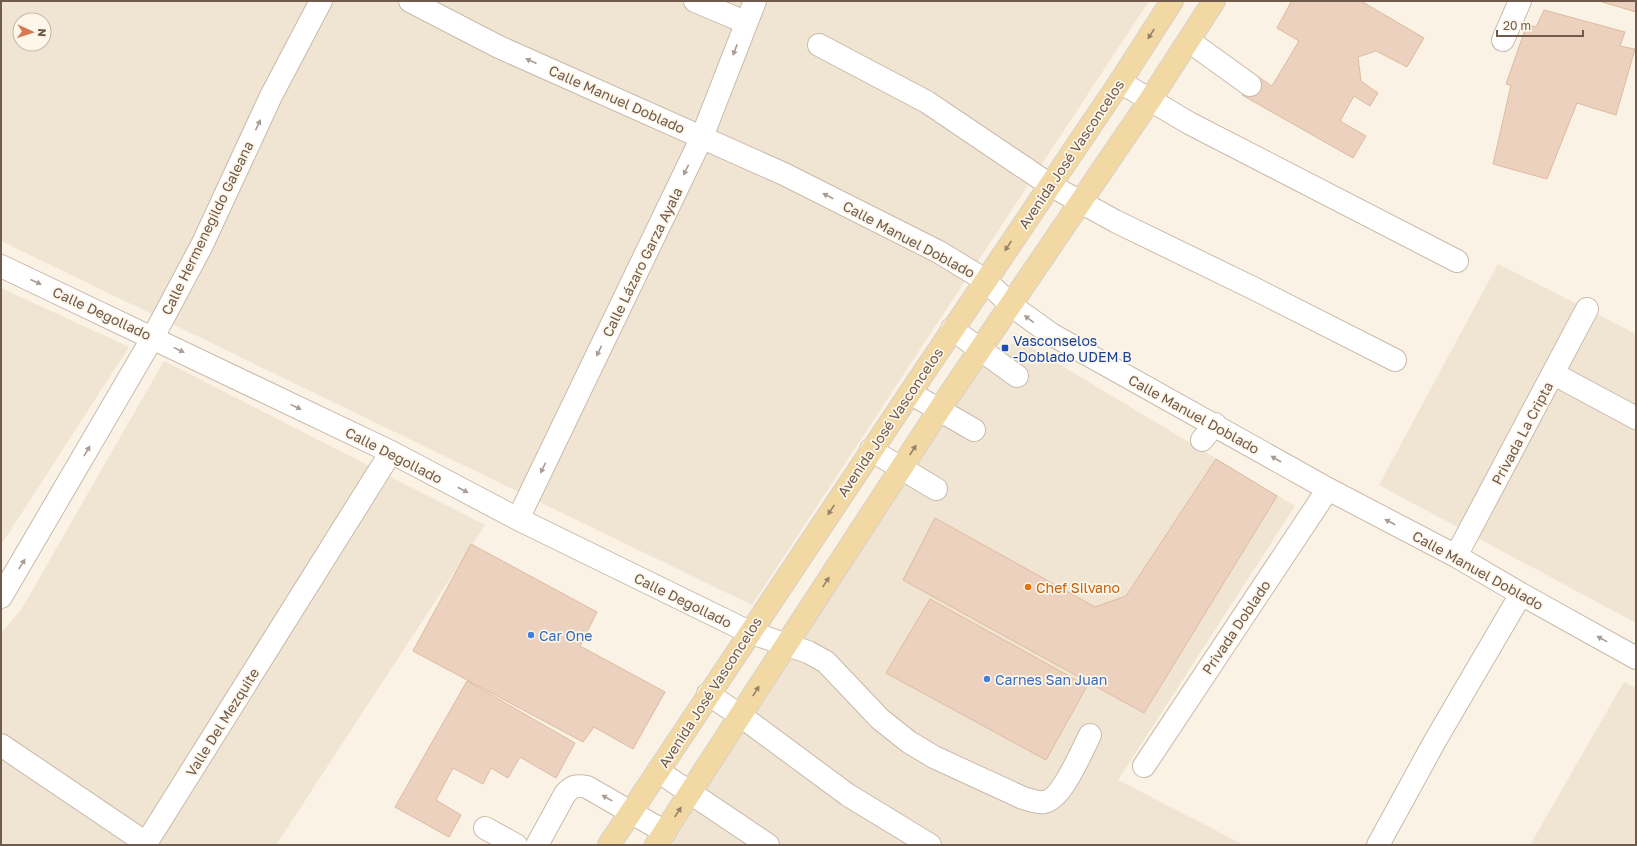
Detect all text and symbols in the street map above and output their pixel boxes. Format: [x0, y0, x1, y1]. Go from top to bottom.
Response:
north arrow [12, 12, 52, 52]
scale bar [1497, 12, 1583, 38]
text: 20 m [1503, 18, 1531, 33]
text: N [36, 28, 49, 37]
one-way arrow [1147, 29, 1155, 39]
one-way arrow [732, 44, 738, 56]
one-way arrow [525, 58, 536, 64]
street label: Calle Manuel Doblado [546, 61, 688, 137]
street label: Avenida José Vasconcelos [1015, 76, 1127, 232]
one-way arrow [255, 120, 261, 131]
street label: Calle Hermenegildo Galeana [157, 138, 257, 318]
one-way arrow [683, 165, 689, 176]
street label: Calle Lázaro Garza Ayala [598, 184, 686, 340]
one-way arrow [822, 193, 833, 199]
street label: Calle Manuel Doblado [840, 197, 978, 281]
one-way arrow [1004, 241, 1012, 251]
one-way arrow [31, 280, 43, 286]
street label: Calle Degollado [50, 283, 154, 343]
one-way arrow [1024, 315, 1035, 323]
place label: Vasconselos -Doblado UDEM B [1013, 332, 1132, 365]
marker: Vasconselos -Doblado UDEM B [1000, 343, 1010, 353]
street label: Avenida José Vasconcelos [834, 344, 946, 500]
one-way arrow [596, 345, 602, 356]
one-way arrow [173, 347, 185, 353]
street label: Calle Manuel Doblado [1125, 371, 1263, 457]
street label: Privada La Cripta [1488, 379, 1556, 487]
one-way arrow [291, 403, 302, 410]
street label: Calle Degollado [343, 423, 445, 487]
one-way arrow [910, 444, 917, 456]
one-way arrow [84, 445, 91, 457]
one-way arrow [1270, 456, 1282, 463]
one-way arrow [540, 462, 546, 473]
one-way arrow [457, 487, 468, 493]
one-way arrow [827, 505, 835, 515]
one-way arrow [1384, 518, 1396, 525]
street label: Calle Manuel Doblado [1409, 527, 1547, 613]
one-way arrow [18, 558, 25, 570]
street label: Calle Degollado [631, 569, 735, 631]
one-way arrow [823, 576, 830, 588]
street label: Privada Doblado [1198, 577, 1274, 677]
place label: Chef Silvano [1036, 579, 1120, 596]
marker: Chef Silvano [1023, 582, 1033, 592]
street label: Avenida José Vasconcelos [655, 613, 765, 771]
place label: Car One [539, 627, 592, 644]
marker: Car One [526, 630, 536, 640]
one-way arrow [1596, 635, 1608, 642]
street label: Valle Del Mezquite [182, 665, 262, 779]
place label: Carnes San Juan [995, 671, 1107, 688]
marker: Carnes San Juan [982, 674, 992, 684]
one-way arrow [752, 686, 760, 697]
one-way arrow [601, 795, 613, 802]
one-way arrow [674, 807, 682, 818]

